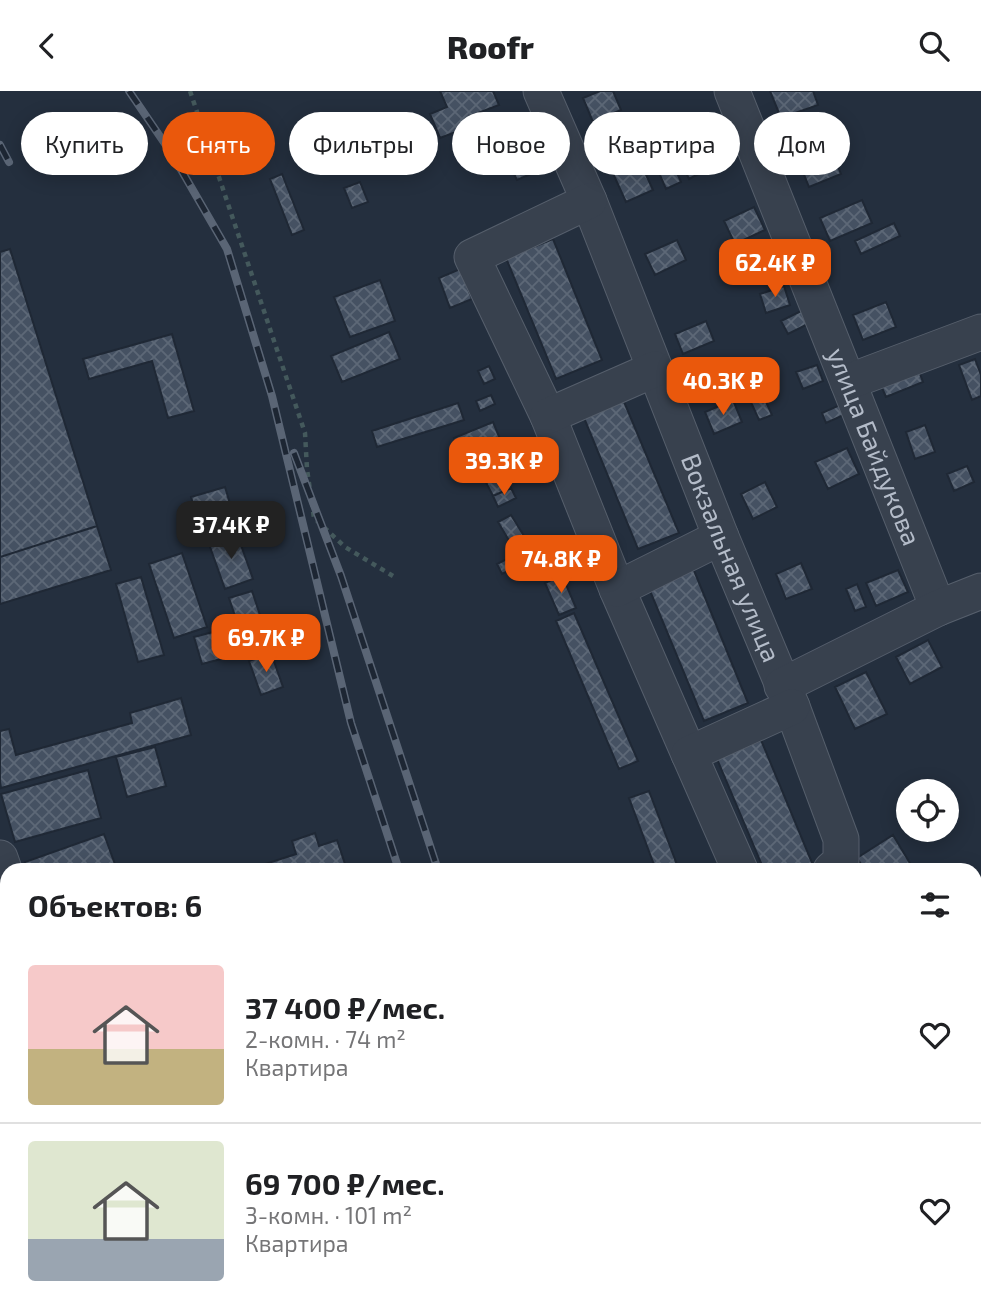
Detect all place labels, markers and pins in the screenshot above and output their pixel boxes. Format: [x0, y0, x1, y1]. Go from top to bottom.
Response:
pin: 62.4K ₽ [710, 239, 840, 299]
pin: 40.3K ₽ [658, 357, 788, 417]
pin: 39.3K ₽ [439, 437, 569, 497]
pin: 37.4K ₽ [166, 501, 296, 561]
pin: 74.8K ₽ [496, 535, 626, 595]
pin: 69.7K ₽ [201, 615, 331, 674]

